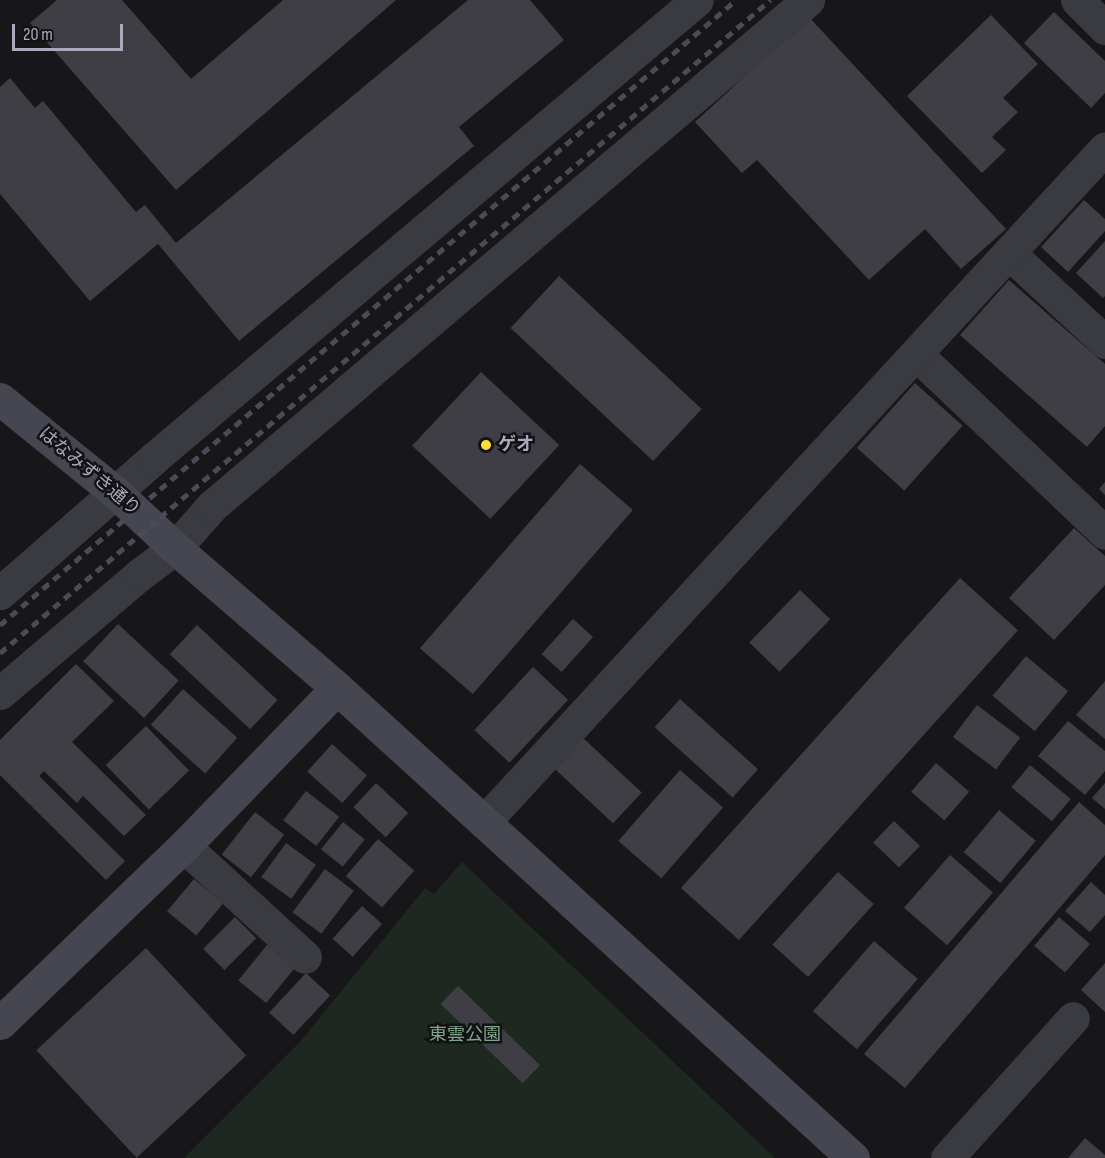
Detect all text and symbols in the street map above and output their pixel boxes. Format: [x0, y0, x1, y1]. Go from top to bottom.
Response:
scale bar [15, 12, 126, 50]
text: 20 m [23, 24, 53, 45]
street label: はなみずき通り [34, 423, 144, 521]
place label: ゲオ [498, 434, 534, 456]
marker: ゲオ [479, 438, 493, 452]
park label: 東雲公園 [429, 1024, 501, 1046]

